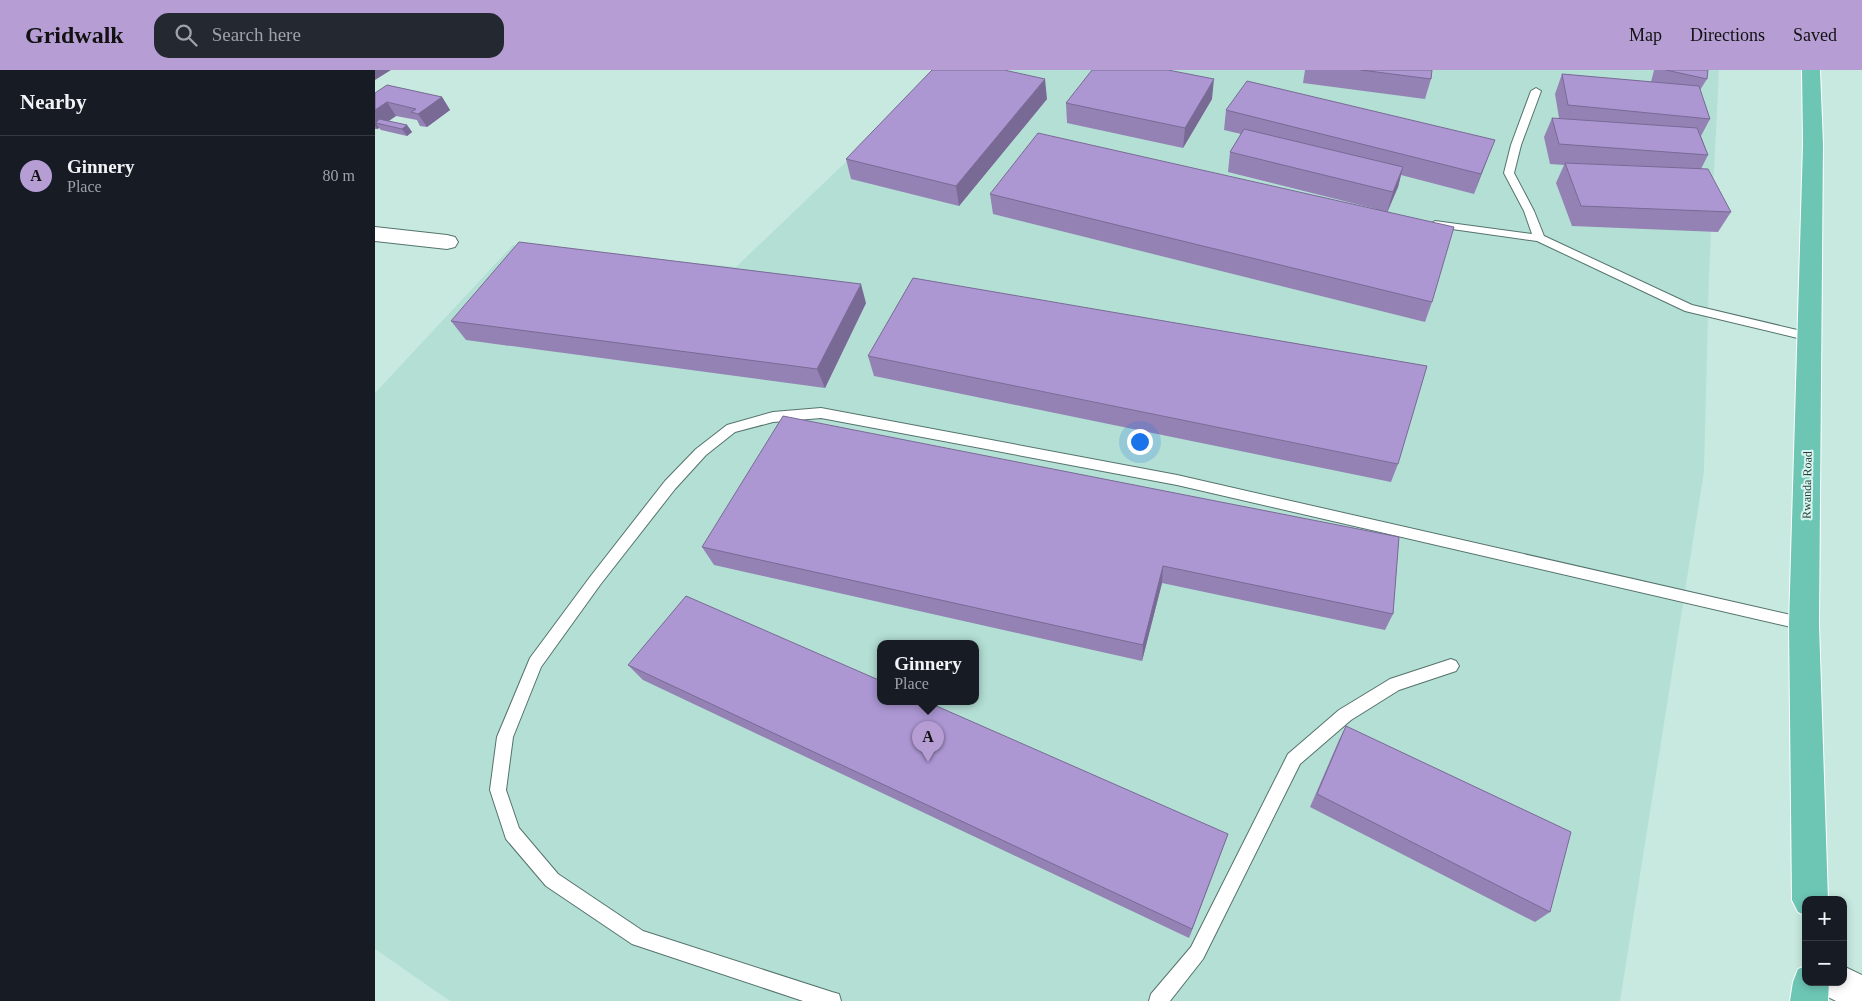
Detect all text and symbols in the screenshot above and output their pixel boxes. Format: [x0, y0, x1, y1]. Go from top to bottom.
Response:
search box [154, 13, 504, 58]
icon: search [172, 21, 200, 49]
text: Gridwalk [25, 22, 124, 48]
text: Search here [212, 24, 301, 45]
text: Map [1629, 25, 1662, 45]
text: Directions [1690, 25, 1765, 45]
text: Saved [1793, 25, 1837, 45]
text: Nearby [20, 90, 87, 114]
text: Ginnery [67, 156, 135, 177]
text: A [30, 167, 42, 184]
text: 80 m [323, 167, 355, 184]
text: Place [67, 178, 102, 195]
your location [1127, 429, 1153, 455]
street label: Rwanda Road [1799, 451, 1815, 519]
popup [877, 640, 979, 705]
text: Ginnery [894, 653, 962, 674]
text: Place [894, 675, 929, 692]
pin: A [912, 721, 944, 762]
map controls [1802, 896, 1847, 986]
button: + [1802, 896, 1847, 941]
button: − [1802, 941, 1847, 986]

